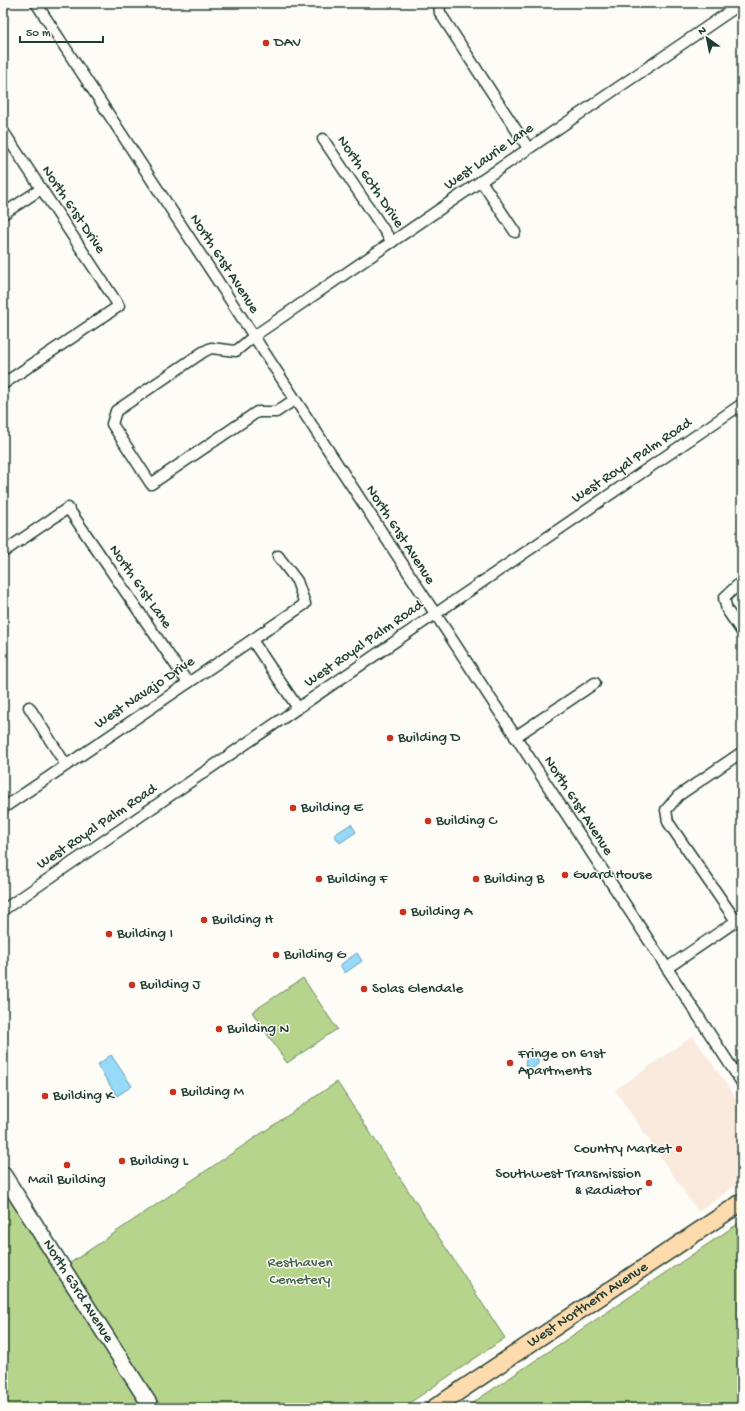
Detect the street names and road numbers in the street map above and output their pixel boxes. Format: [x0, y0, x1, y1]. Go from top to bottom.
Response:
street label: West Laurie Lane [441, 119, 537, 195]
street label: North 60th Drive [333, 133, 408, 232]
street label: North 61st Drive [37, 163, 109, 258]
street label: North 61st Avenue [185, 211, 263, 317]
street label: West Royal Palm Road [569, 414, 696, 508]
street label: North 61st Avenue [361, 482, 439, 588]
street label: North 61st Lane [104, 542, 176, 633]
street label: West Royal Palm Road [301, 596, 428, 692]
street label: West Navajo Drive [91, 653, 199, 733]
street label: North 61st Avenue [539, 753, 617, 859]
street label: West Royal Palm Road [34, 780, 161, 874]
street label: North 63rd Avenue [38, 1236, 117, 1346]
street label: West Northern Avenue [524, 1258, 652, 1352]

